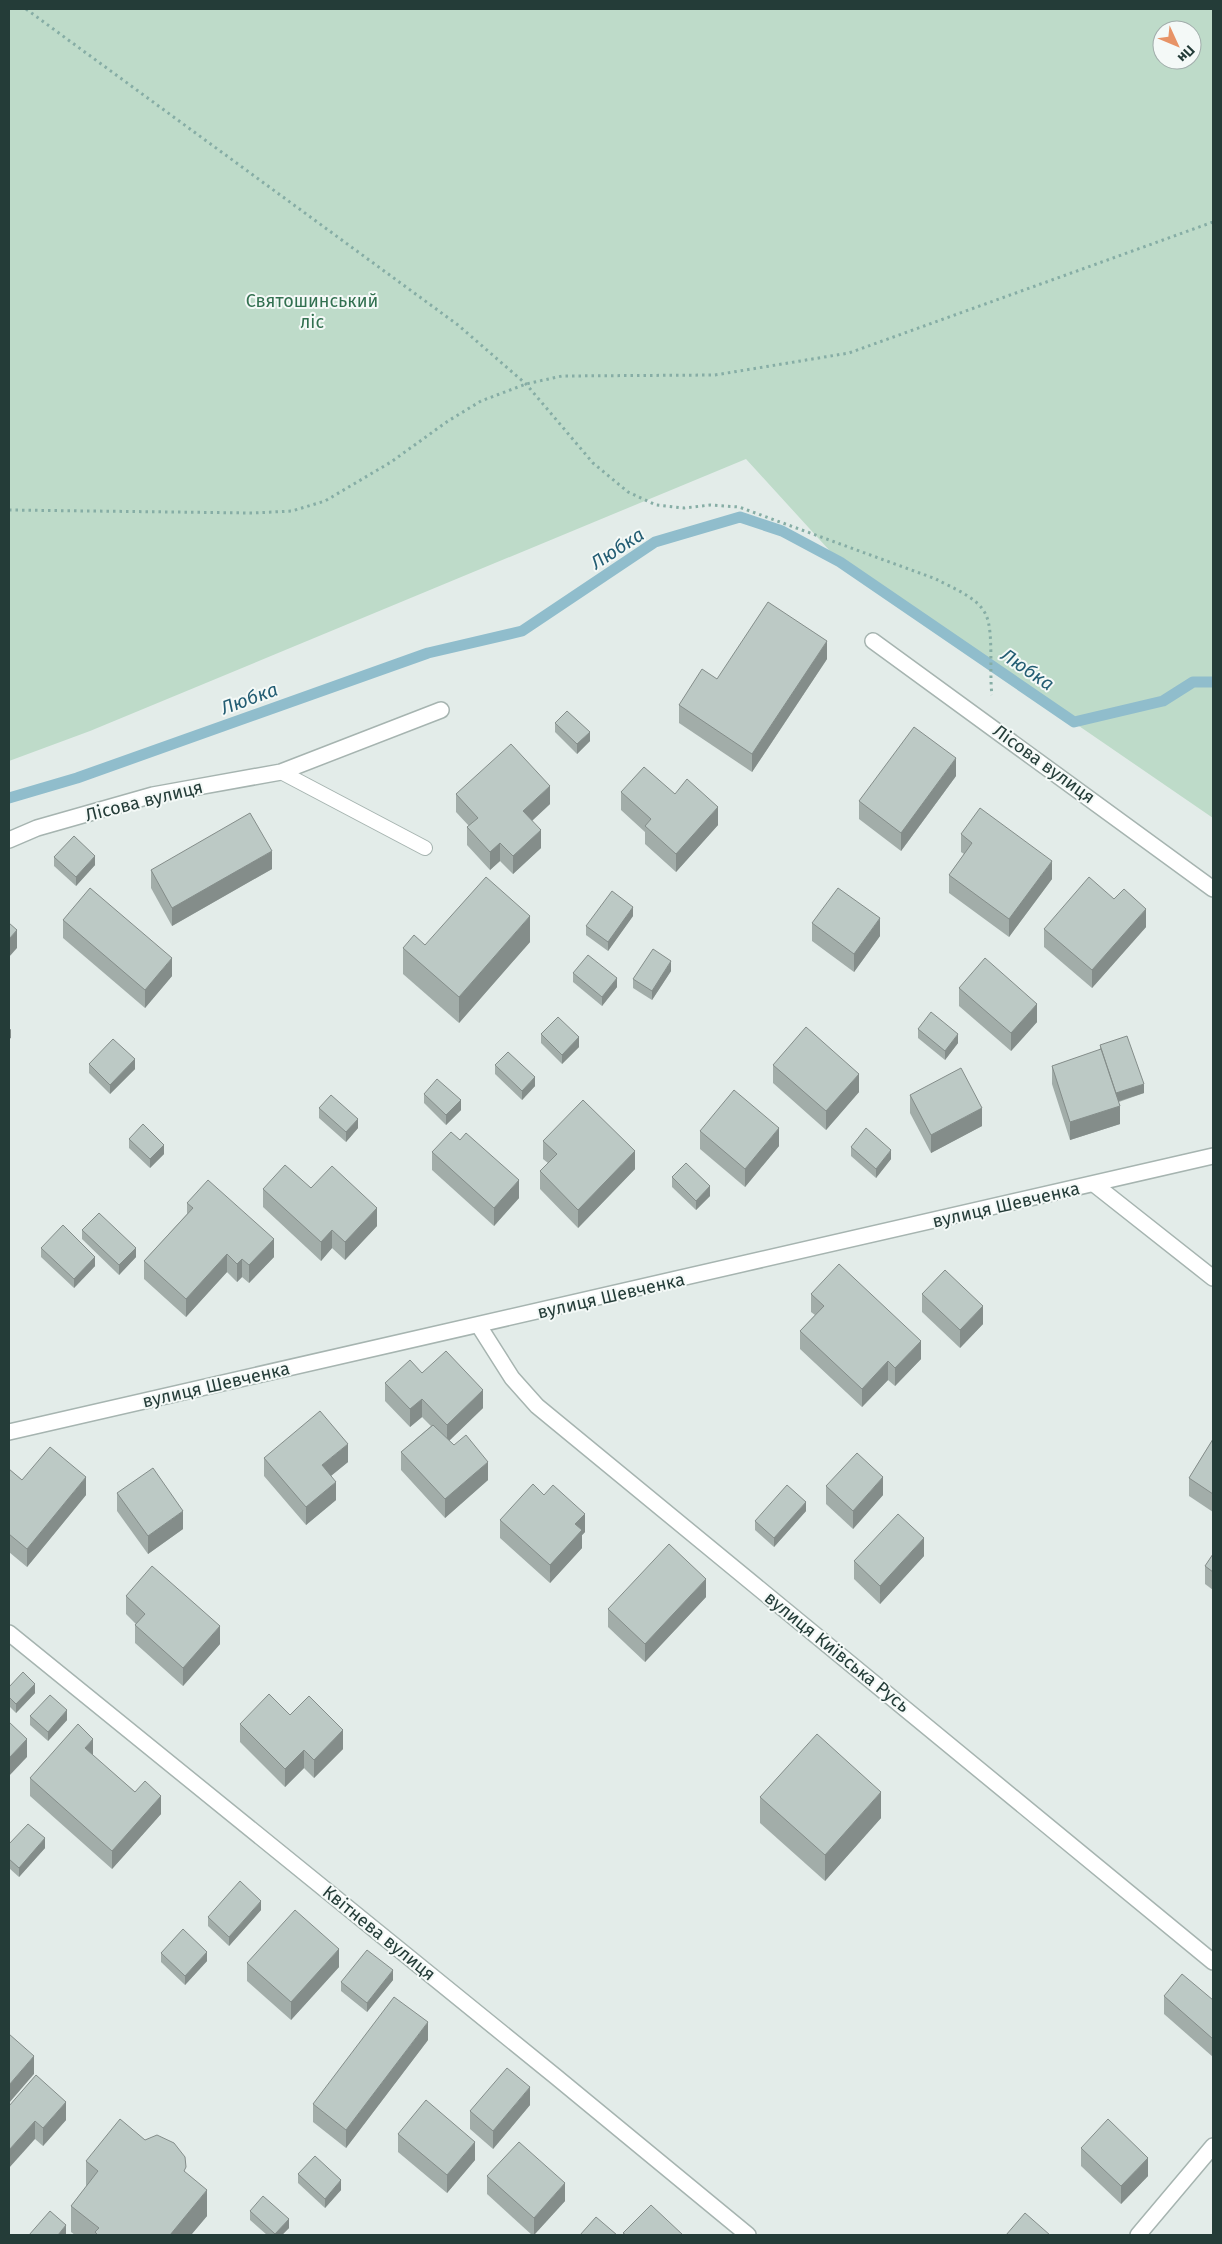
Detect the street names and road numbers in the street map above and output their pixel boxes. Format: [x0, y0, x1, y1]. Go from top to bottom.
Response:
street label: Лісова вулиця [989, 720, 1099, 808]
street label: Лісова вулиця [83, 776, 205, 826]
street label: вулиця Шевченка [930, 1177, 1082, 1233]
street label: вулиця Шевченка [535, 1268, 687, 1324]
street label: вулиця Шевченка [140, 1357, 292, 1413]
street label: вулиця Київська Русь [760, 1587, 914, 1717]
street label: Квітнева вулиця [318, 1881, 440, 1985]

